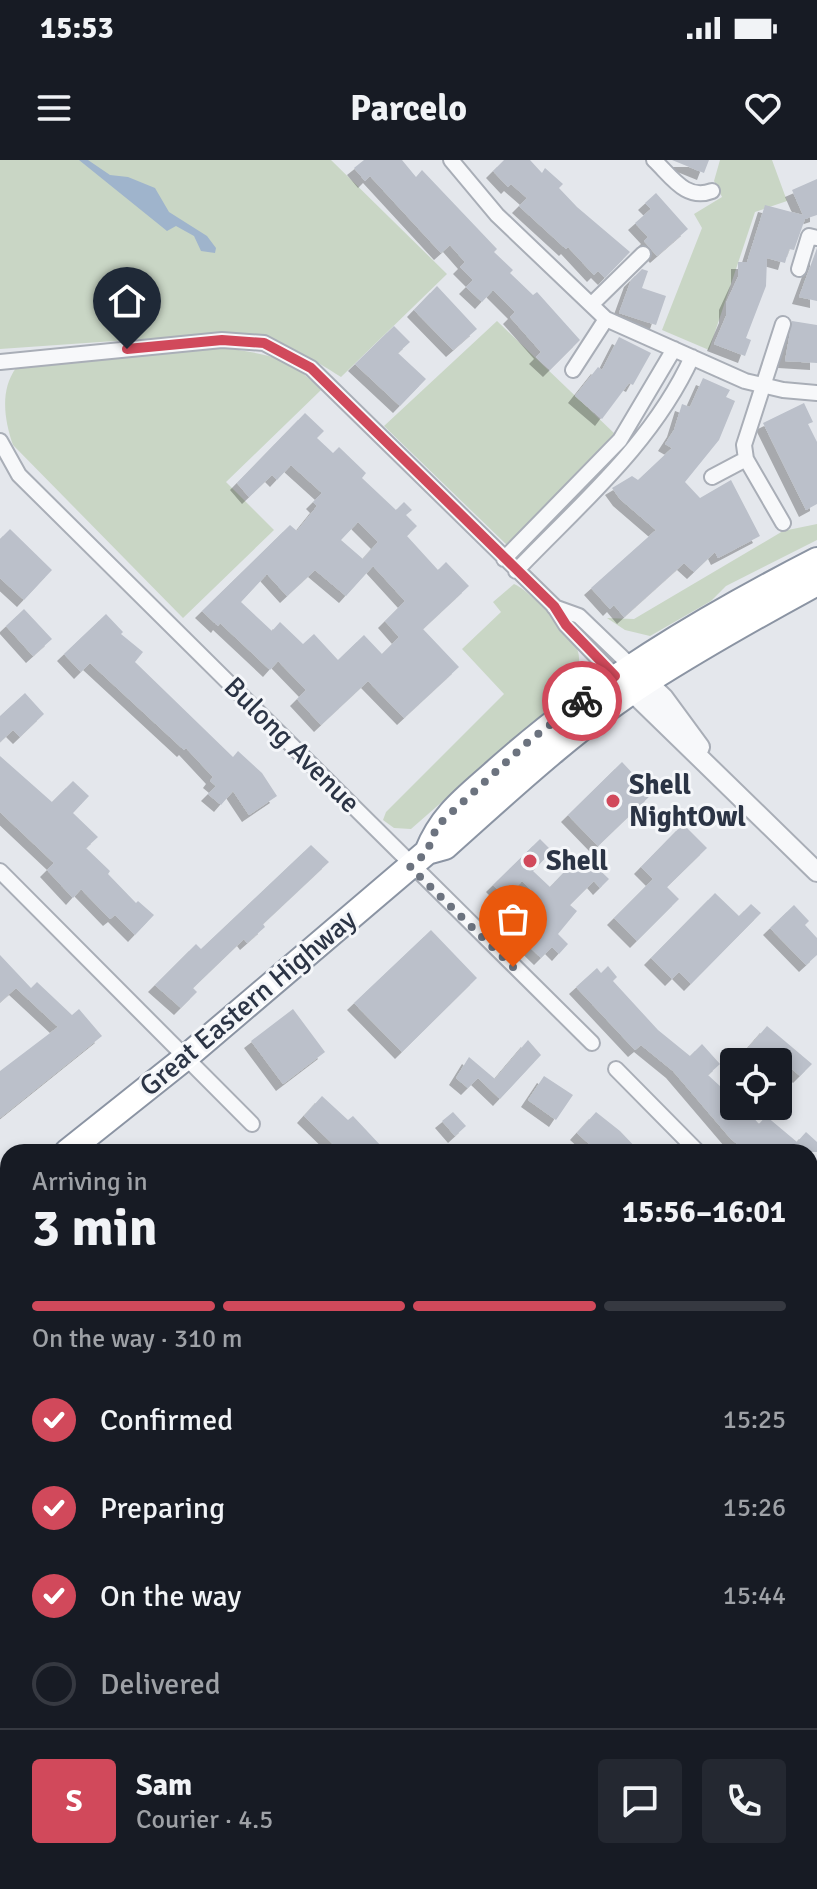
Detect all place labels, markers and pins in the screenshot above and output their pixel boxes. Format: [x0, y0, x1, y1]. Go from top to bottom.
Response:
pin [93, 267, 161, 349]
place label: Shell NightOwl [629, 768, 746, 834]
marker: Shell NightOwl [604, 792, 622, 810]
place label: Shell [546, 844, 608, 878]
marker: Shell [521, 852, 539, 870]
pin [479, 885, 547, 967]

